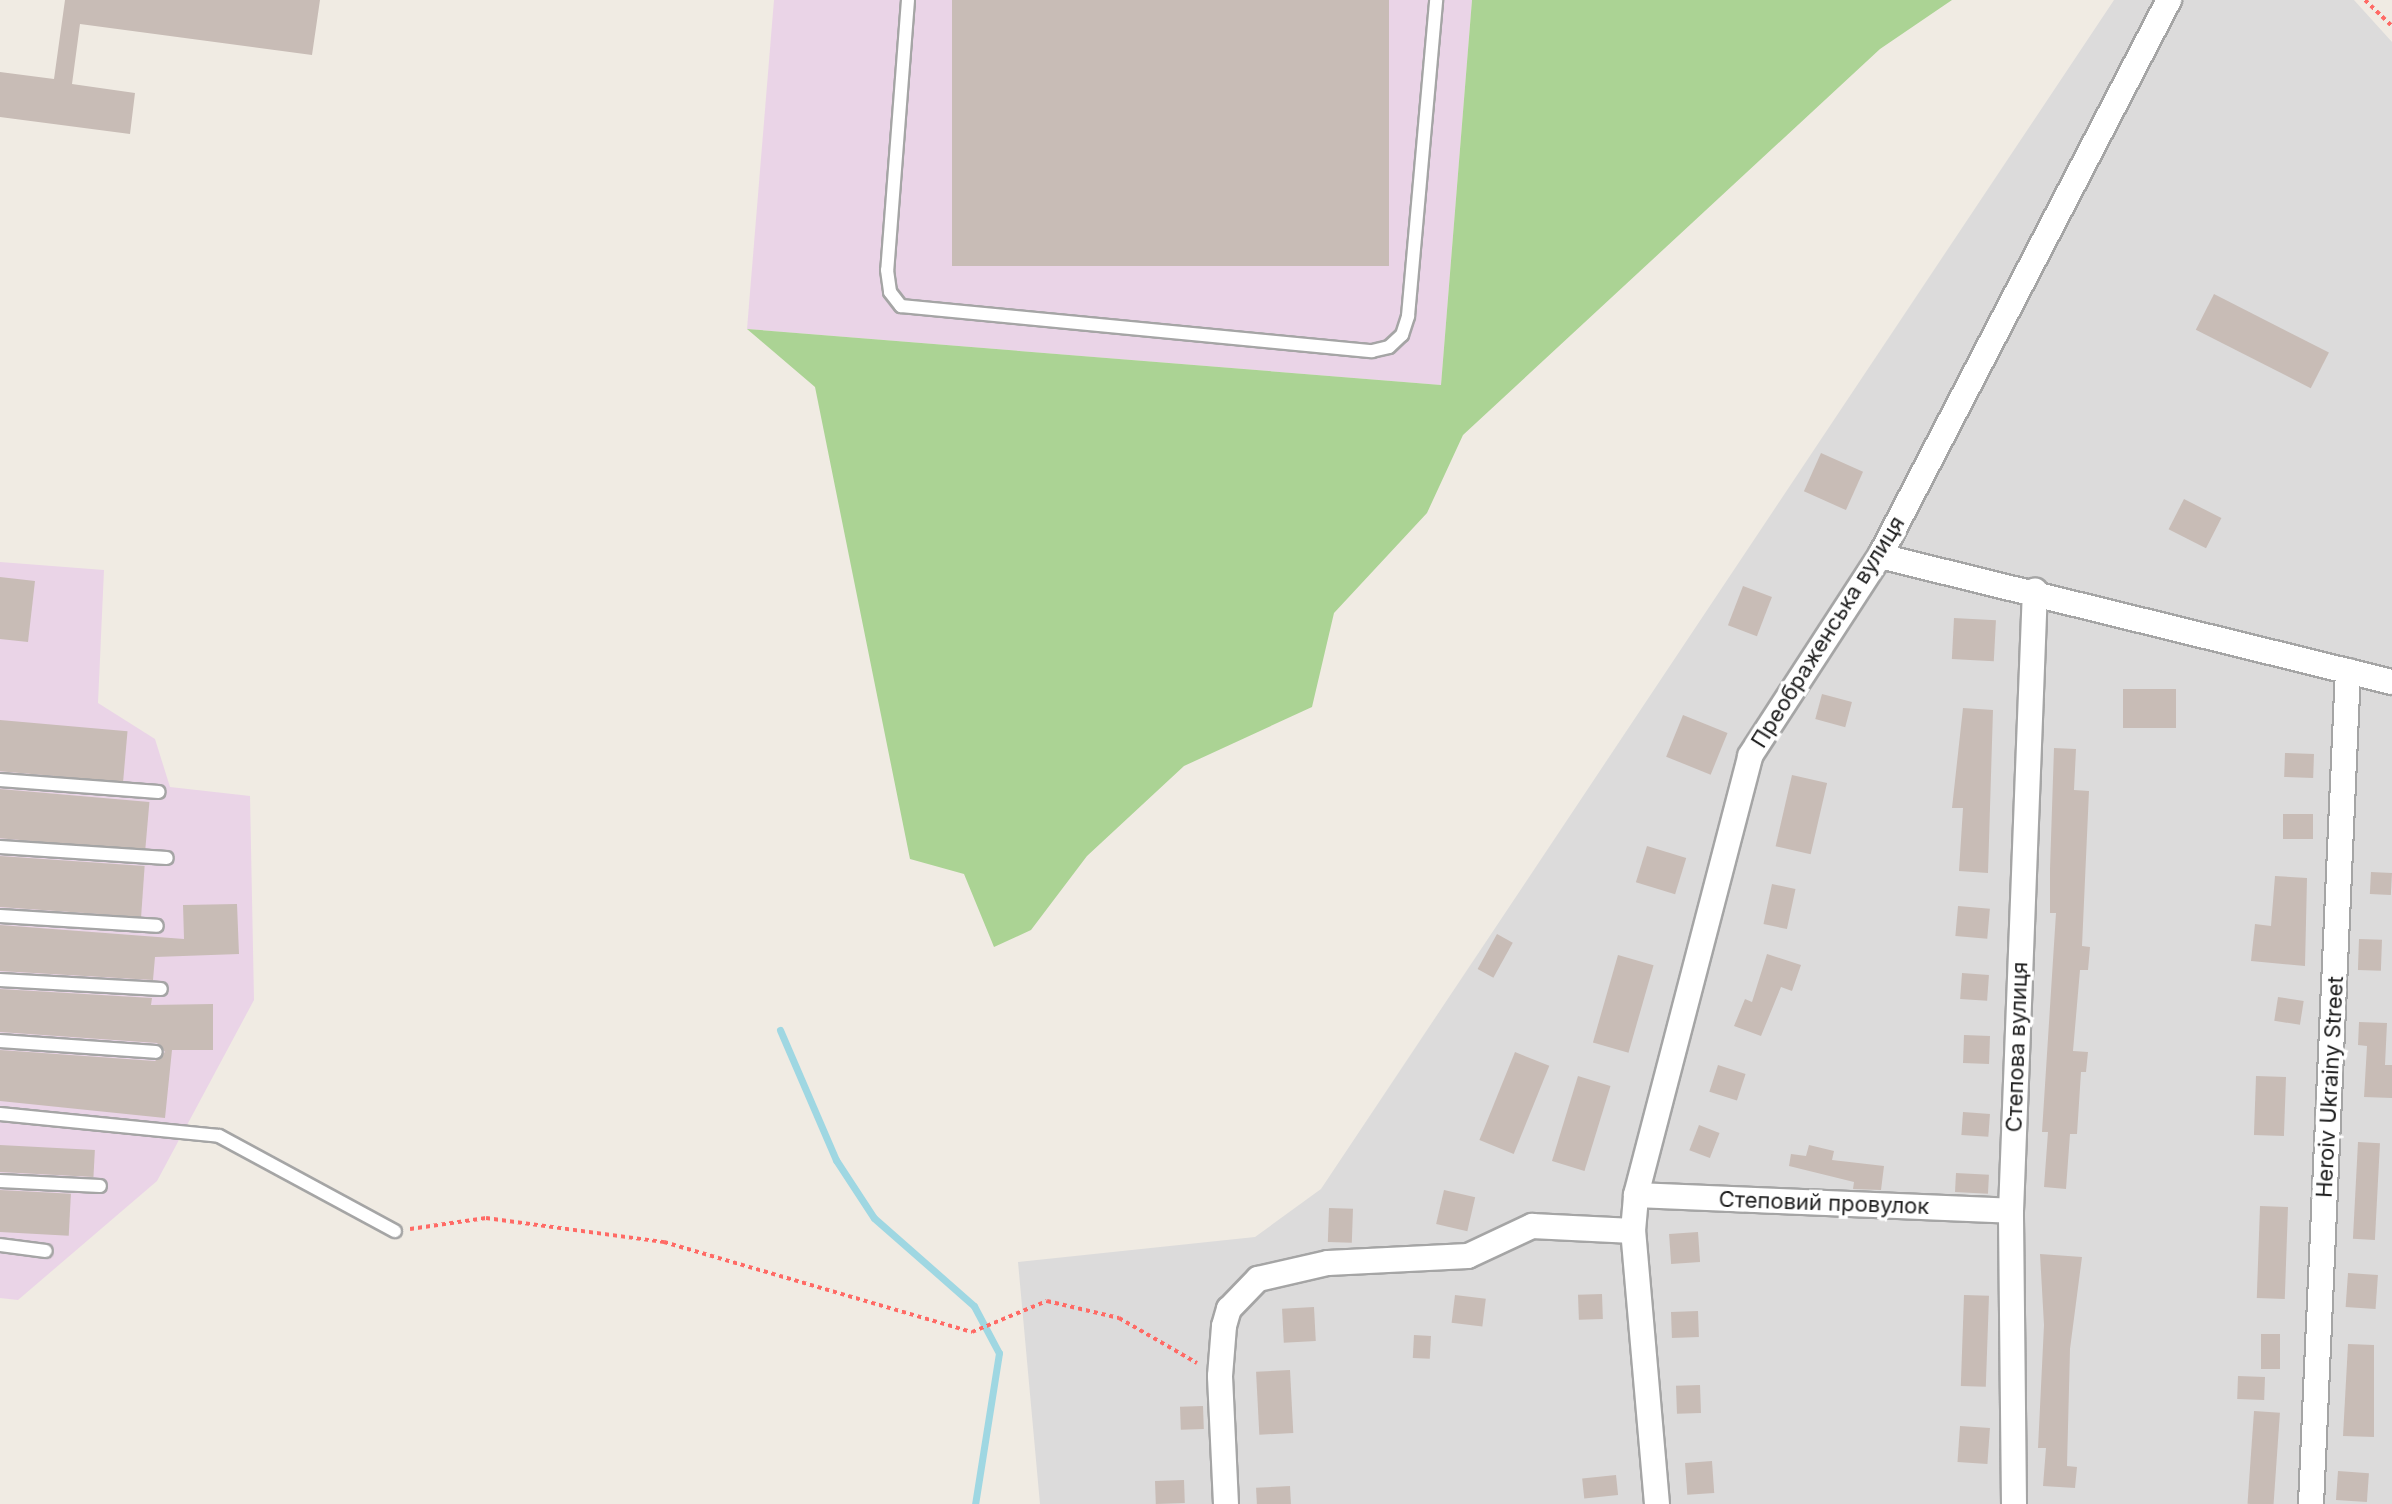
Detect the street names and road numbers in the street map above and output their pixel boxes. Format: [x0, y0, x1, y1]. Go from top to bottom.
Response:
street label: Преображенська вулиця [1746, 511, 1910, 753]
street label: Степова вулиця [2001, 961, 2033, 1133]
street label: Heroiv Ukrainy Street [2311, 976, 2349, 1198]
street label: Степовий провулок [1718, 1186, 1930, 1220]

